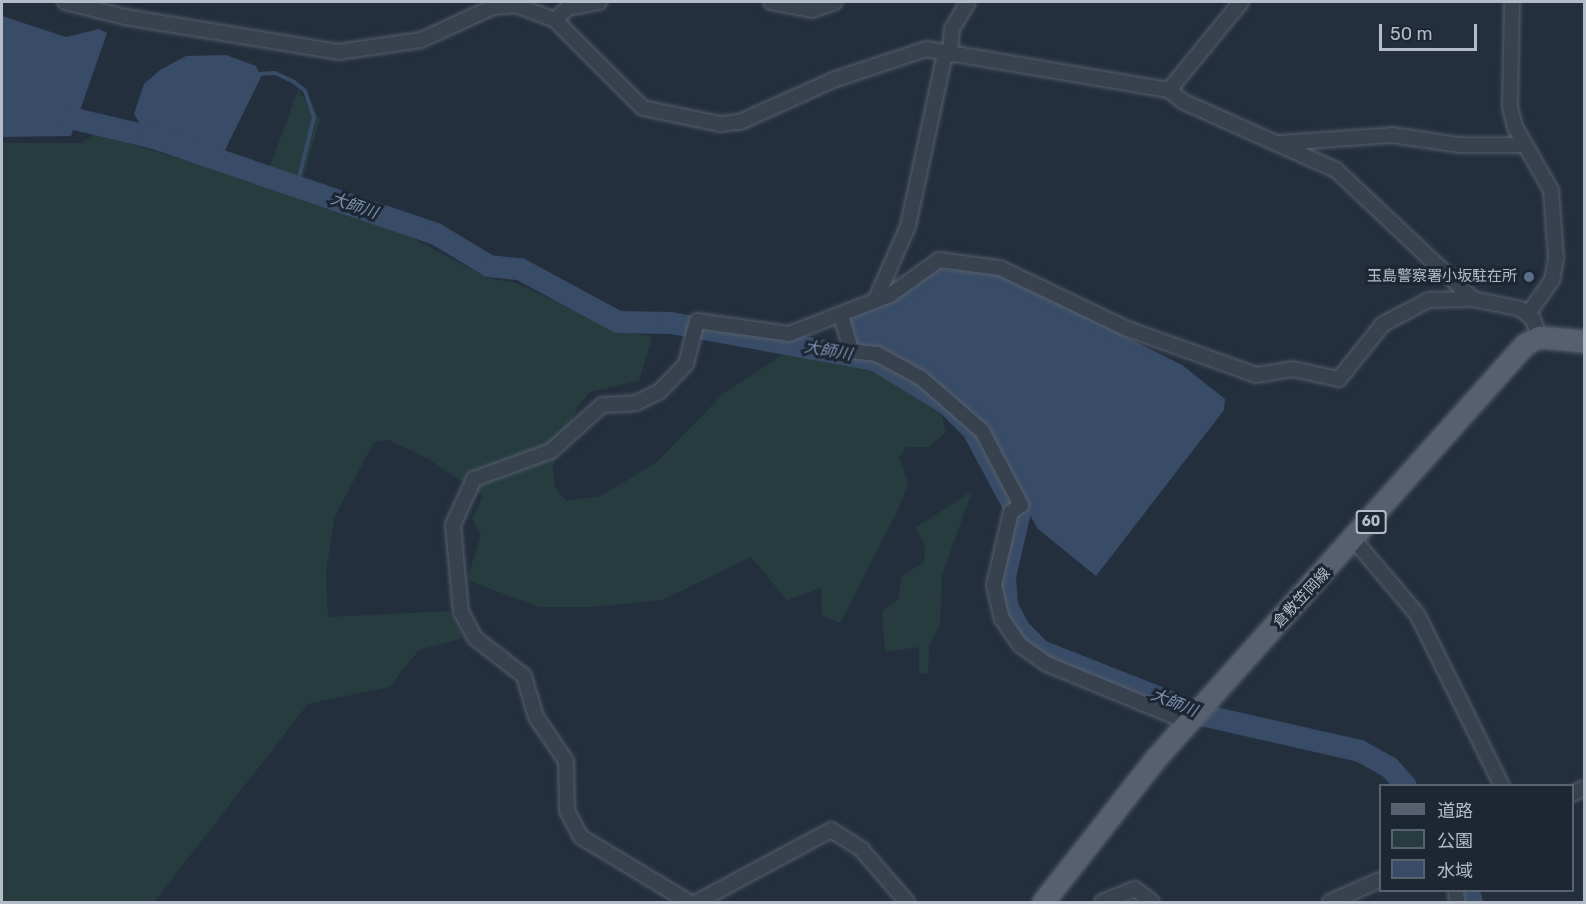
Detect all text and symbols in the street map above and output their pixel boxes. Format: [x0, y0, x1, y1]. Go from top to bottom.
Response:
scale bar [1382, 12, 1480, 50]
text: 50 m [1390, 23, 1433, 45]
water label: 大師川 [328, 189, 380, 223]
place label: 玉島警察署小坂駐在所 [1367, 268, 1517, 286]
marker: 玉島警察署小坂駐在所 [1522, 270, 1536, 284]
water label: 大師川 [803, 337, 853, 365]
road number: 60 [1354, 511, 1388, 533]
street label: 倉敷笠岡線 [1270, 564, 1334, 632]
water label: 大師川 [1148, 685, 1200, 721]
legend [1379, 784, 1574, 892]
text: 道路 [1437, 800, 1473, 822]
text: 公園 [1437, 830, 1473, 852]
text: 水域 [1437, 860, 1473, 882]

